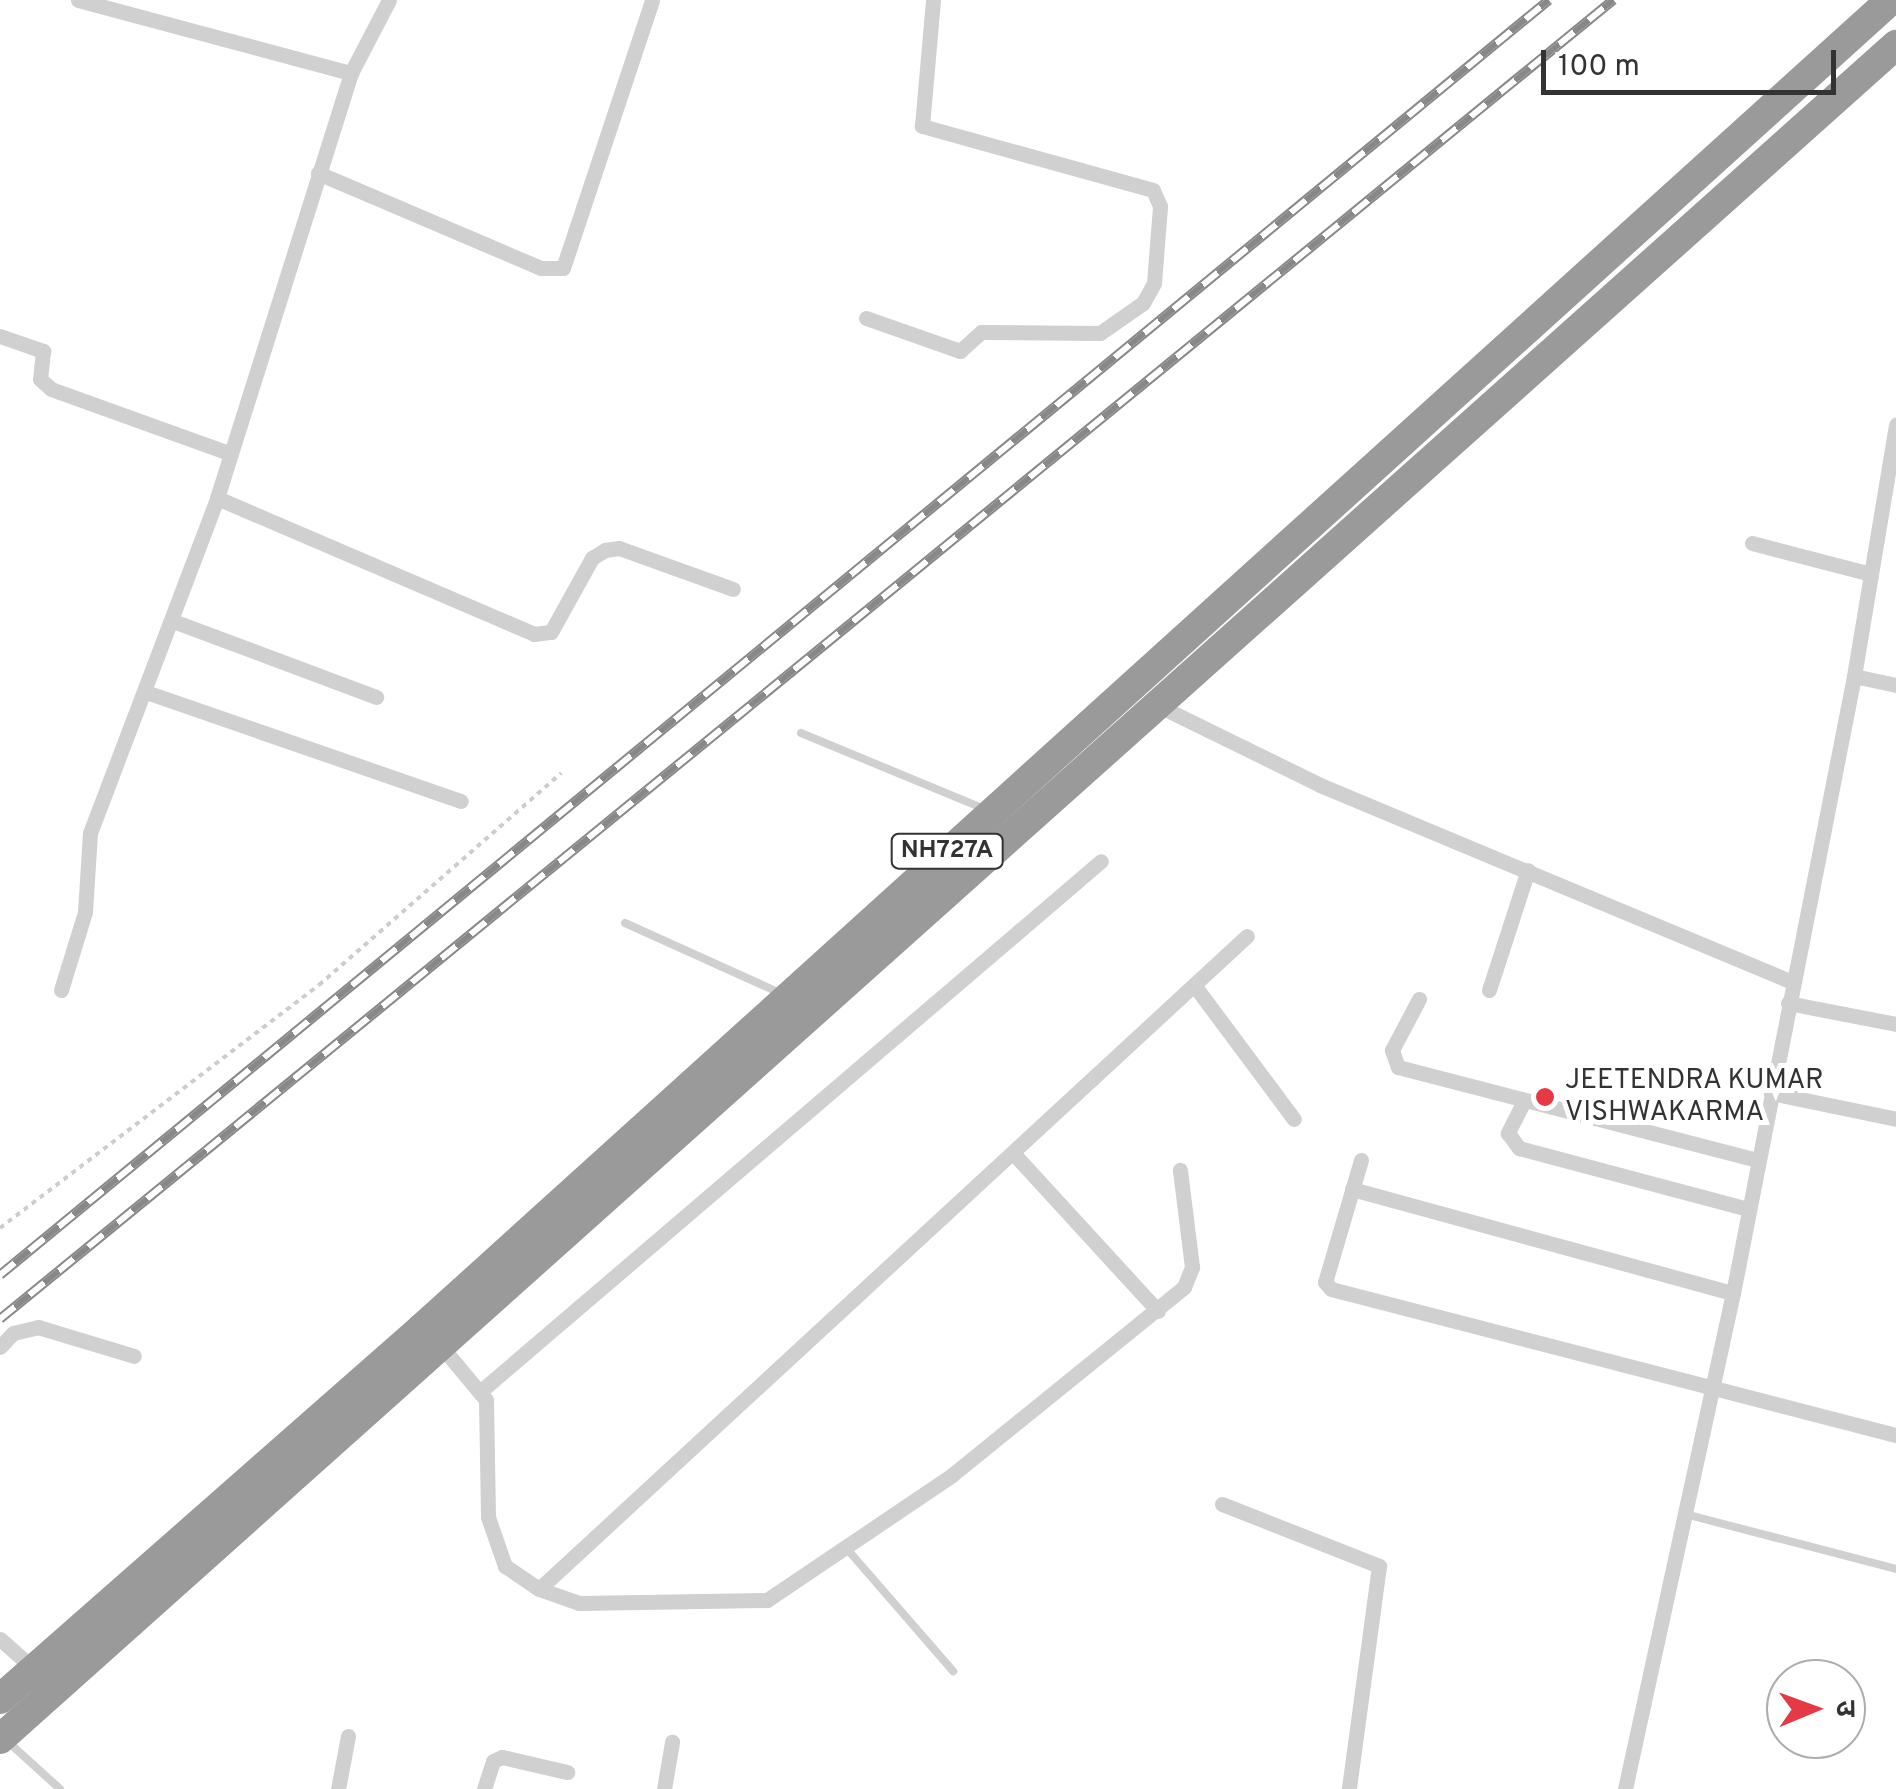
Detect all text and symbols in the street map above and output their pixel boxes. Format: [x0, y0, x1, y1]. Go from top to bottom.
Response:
scale bar [1546, 30, 1841, 92]
text: 100 m [1558, 49, 1640, 86]
road number: NH727A [890, 831, 1004, 871]
place label: JEETENDRA KUMAR VISHWAKARMA [1565, 1064, 1825, 1130]
marker: JEETENDRA KUMAR VISHWAKARMA [1534, 1086, 1556, 1108]
north arrow [1766, 1659, 1866, 1759]
text: उ [1826, 1700, 1862, 1717]

